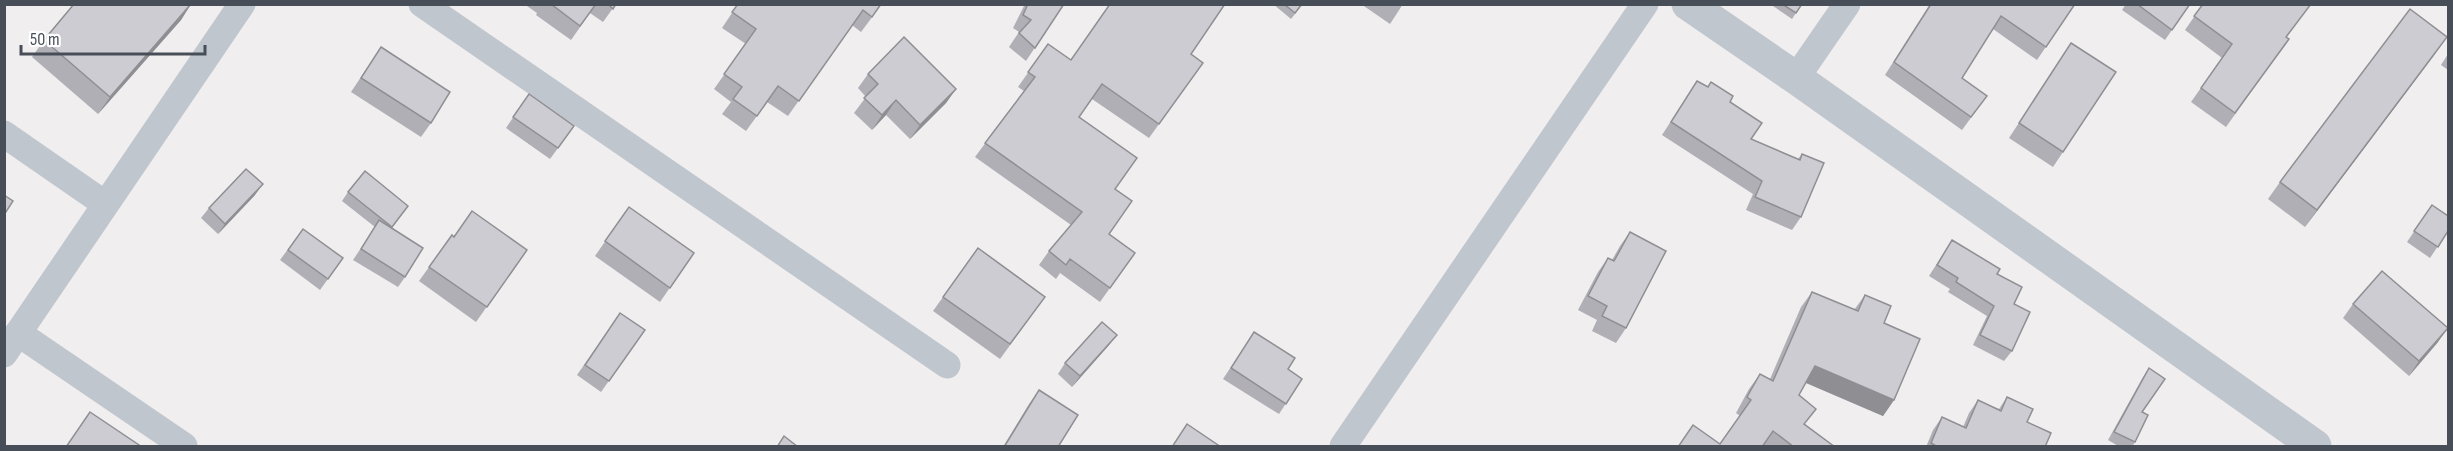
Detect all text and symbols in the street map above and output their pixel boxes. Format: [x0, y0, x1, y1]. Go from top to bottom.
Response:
scale bar [21, 18, 206, 56]
text: 50 m [30, 29, 60, 50]

